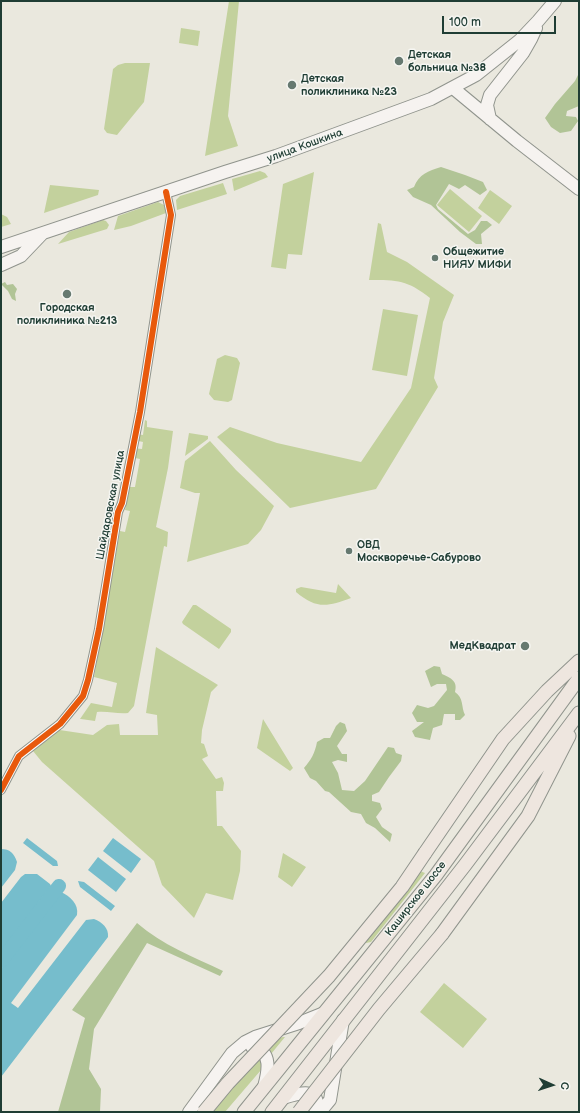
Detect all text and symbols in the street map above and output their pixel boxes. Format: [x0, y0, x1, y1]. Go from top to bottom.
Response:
scale bar [444, 8, 558, 34]
text: 100 m [449, 15, 481, 30]
place label: Детская больница №38 [408, 48, 486, 74]
marker: Детская больница №38 [393, 55, 405, 67]
place label: Детская поликлиника №23 [301, 72, 397, 98]
marker: Детская поликлиника №23 [286, 79, 298, 91]
street label: улица Кошкина [265, 126, 345, 166]
place label: Общежитие НИЯУ МИФИ [443, 245, 512, 271]
marker: Общежитие НИЯУ МИФИ [430, 253, 440, 263]
marker: Городская поликлиника №213 [61, 288, 73, 300]
place label: Городская поликлиника №213 [17, 301, 117, 327]
street label: Шайдаровская улица [94, 449, 128, 561]
place label: ОВД Москворечье-Сабурово [357, 538, 481, 564]
marker: ОВД Москворечье-Сабурово [344, 546, 354, 556]
place label: МедКвадрат [450, 639, 516, 653]
marker: МедКвадрат [519, 640, 531, 652]
street label: Каширское шоссе [383, 859, 449, 939]
north arrow [532, 1065, 572, 1105]
text: С [558, 1081, 571, 1090]

